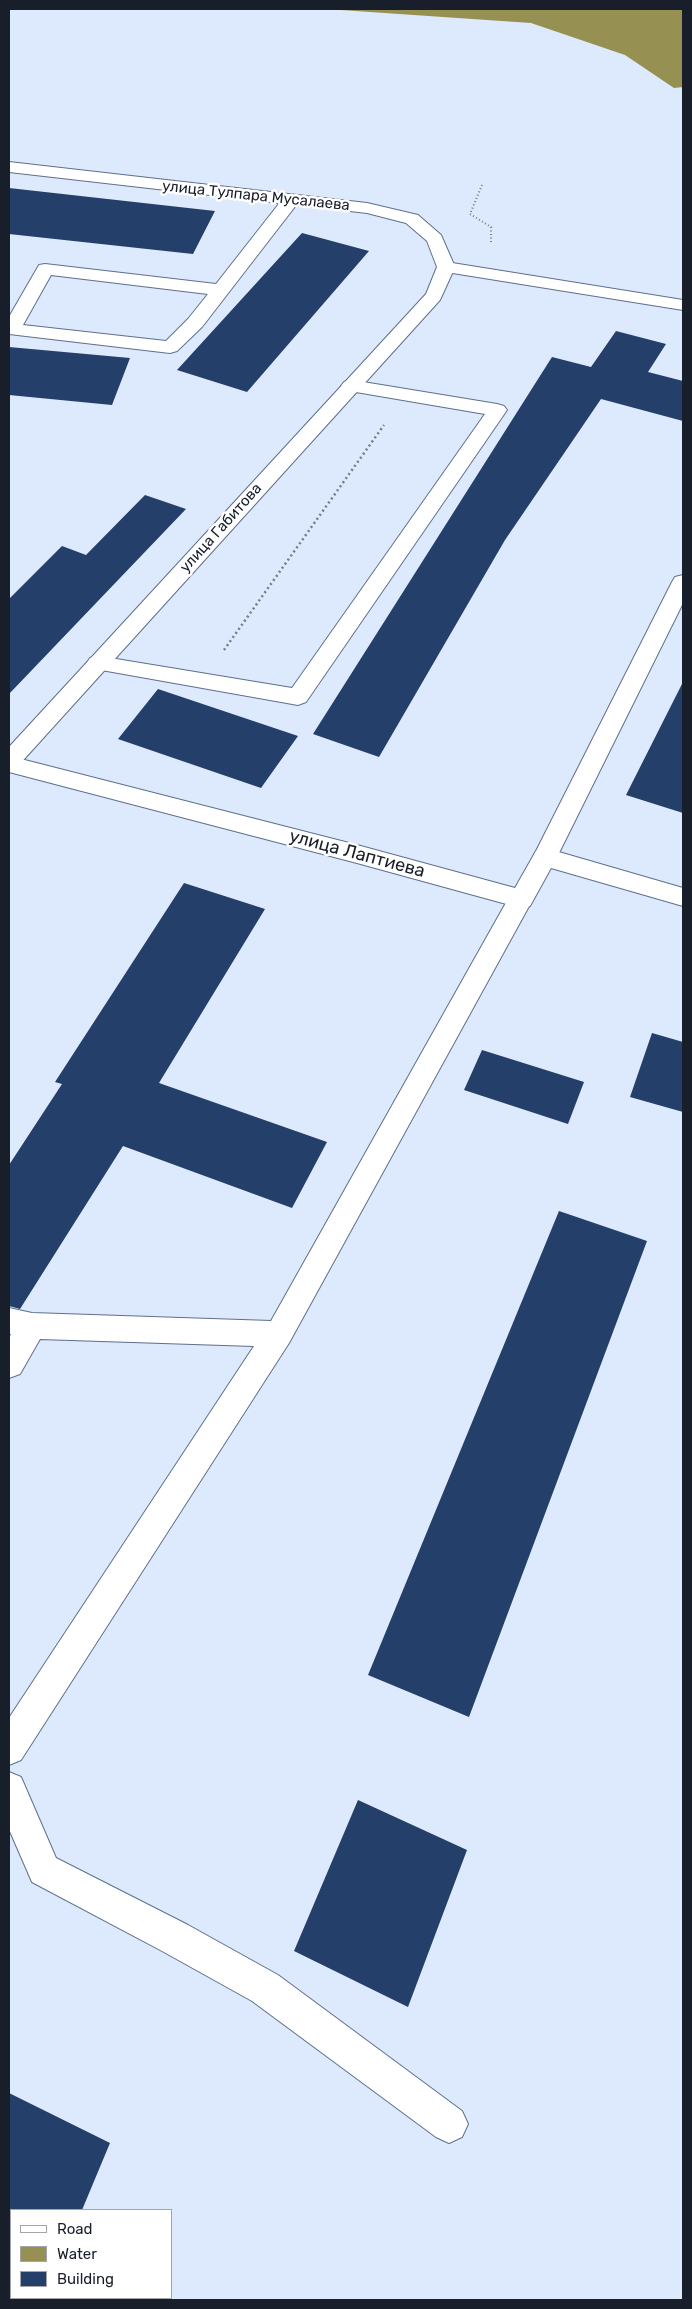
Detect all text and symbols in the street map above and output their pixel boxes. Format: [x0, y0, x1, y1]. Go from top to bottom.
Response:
street label: улица Тулпара Мусалаева [161, 177, 351, 215]
street label: улица Габитова [176, 480, 266, 576]
street label: улица Лаптиева [287, 825, 427, 883]
legend [10, 2209, 172, 2299]
text: Road [57, 2220, 93, 2238]
text: Water [57, 2245, 97, 2263]
text: Building [57, 2270, 114, 2288]

